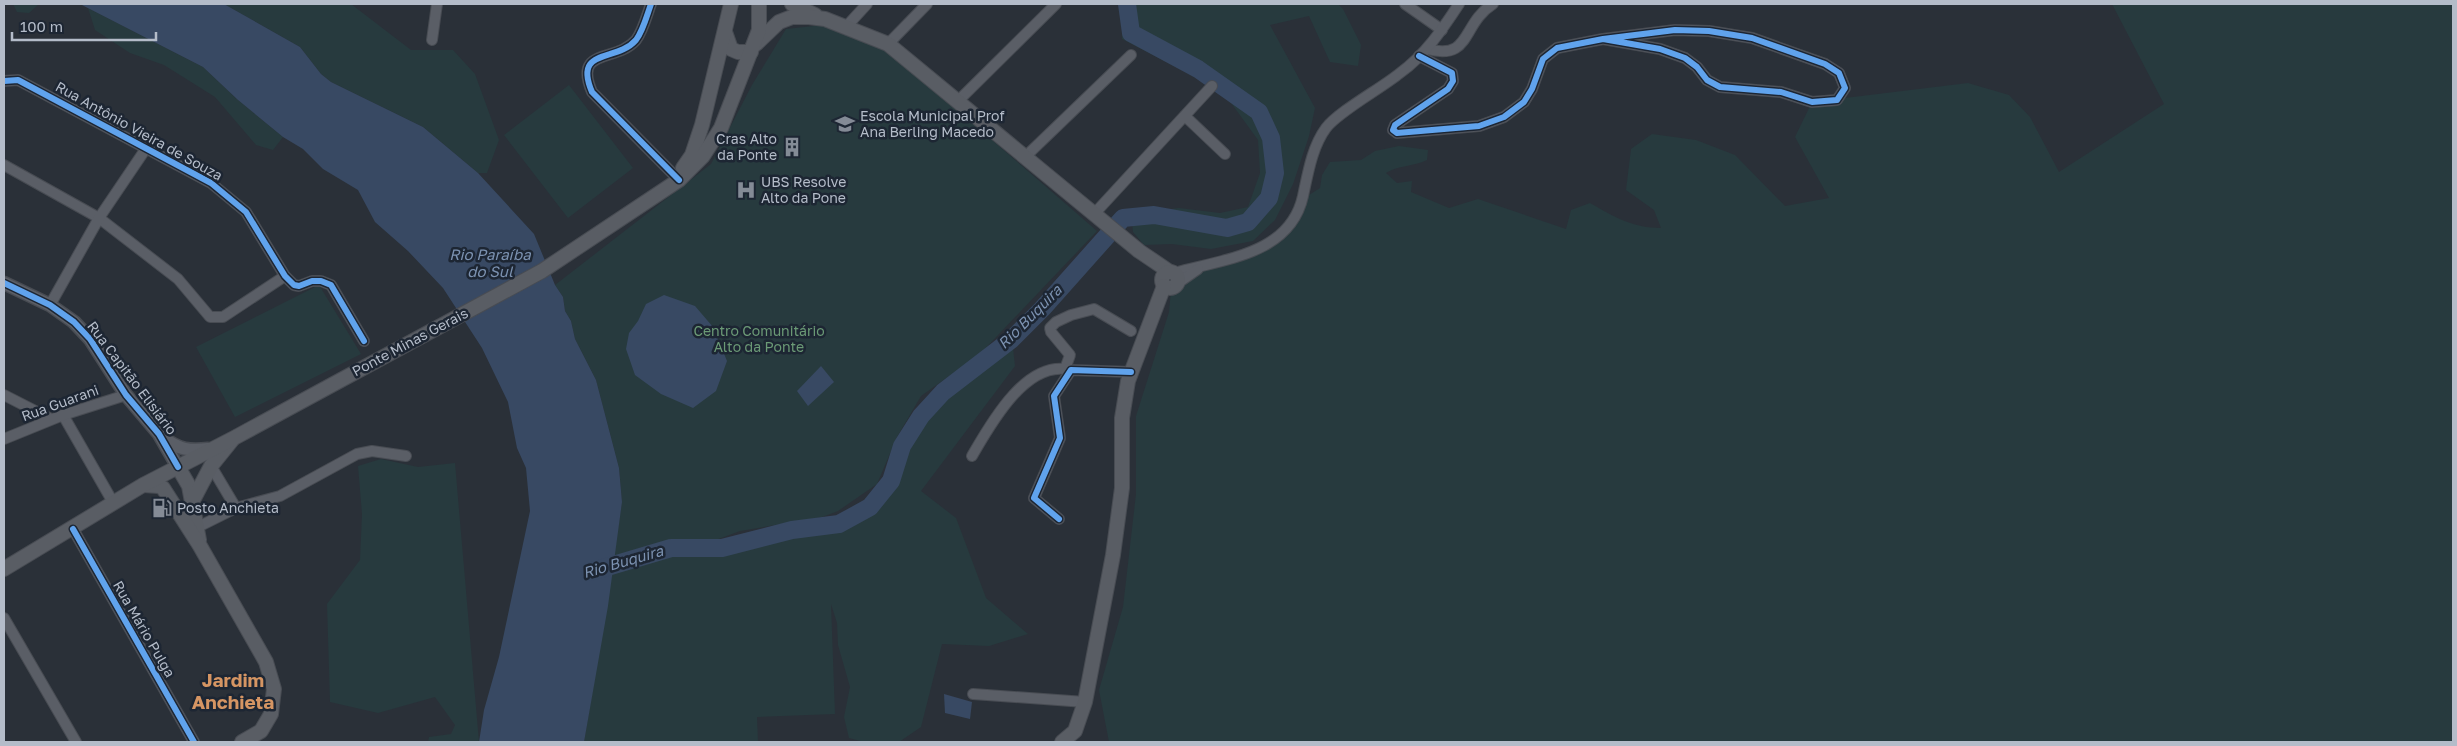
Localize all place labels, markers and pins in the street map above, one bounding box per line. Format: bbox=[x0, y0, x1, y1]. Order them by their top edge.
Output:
place label: Escola Municipal Prof Ana Berling Macedo bbox=[860, 107, 1005, 140]
school or university icon: Escola Municipal Prof Ana Berling Macedo bbox=[834, 113, 856, 135]
place label: Cras Alto da Ponte bbox=[716, 130, 777, 163]
building icon: Cras Alto da Ponte bbox=[781, 136, 803, 158]
place label: UBS Resolve Alto da Pone bbox=[761, 173, 846, 206]
hospital icon: UBS Resolve Alto da Pone bbox=[735, 179, 757, 201]
fuel station icon: Posto Anchieta bbox=[151, 497, 173, 519]
place label: Posto Anchieta bbox=[177, 499, 279, 516]

